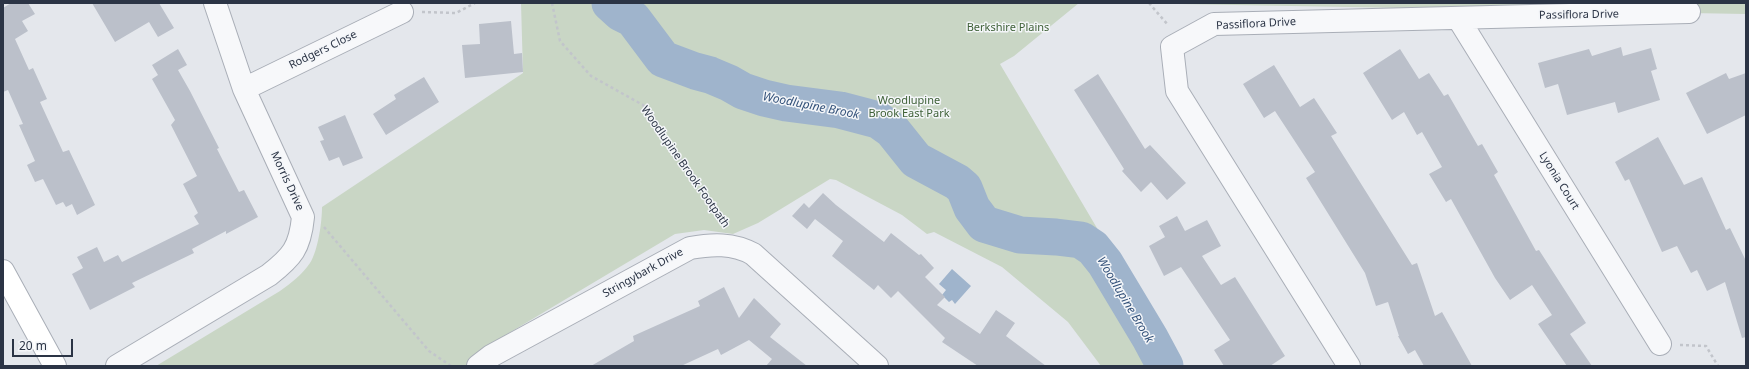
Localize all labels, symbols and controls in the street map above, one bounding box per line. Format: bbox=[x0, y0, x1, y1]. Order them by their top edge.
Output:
street label: Passiflora Drive bbox=[1539, 8, 1619, 22]
street label: Passiflora Drive bbox=[1216, 15, 1296, 33]
park label: Berkshire Plains bbox=[967, 21, 1049, 35]
street label: Rodgers Close bbox=[287, 28, 359, 72]
water label: Woodlupine Brook bbox=[762, 90, 860, 122]
park label: Woodlupine Brook East Park bbox=[868, 94, 950, 120]
street label: Woodlupine Brook Footpath bbox=[638, 104, 732, 230]
street label: Morris Drive bbox=[268, 149, 306, 213]
street label: Lyonia Court bbox=[1536, 150, 1582, 212]
street label: Stringybark Drive bbox=[600, 245, 686, 301]
water label: Woodlupine Brook bbox=[1094, 254, 1156, 346]
scale bar bbox=[14, 331, 75, 357]
text: 20 m bbox=[19, 337, 47, 354]

